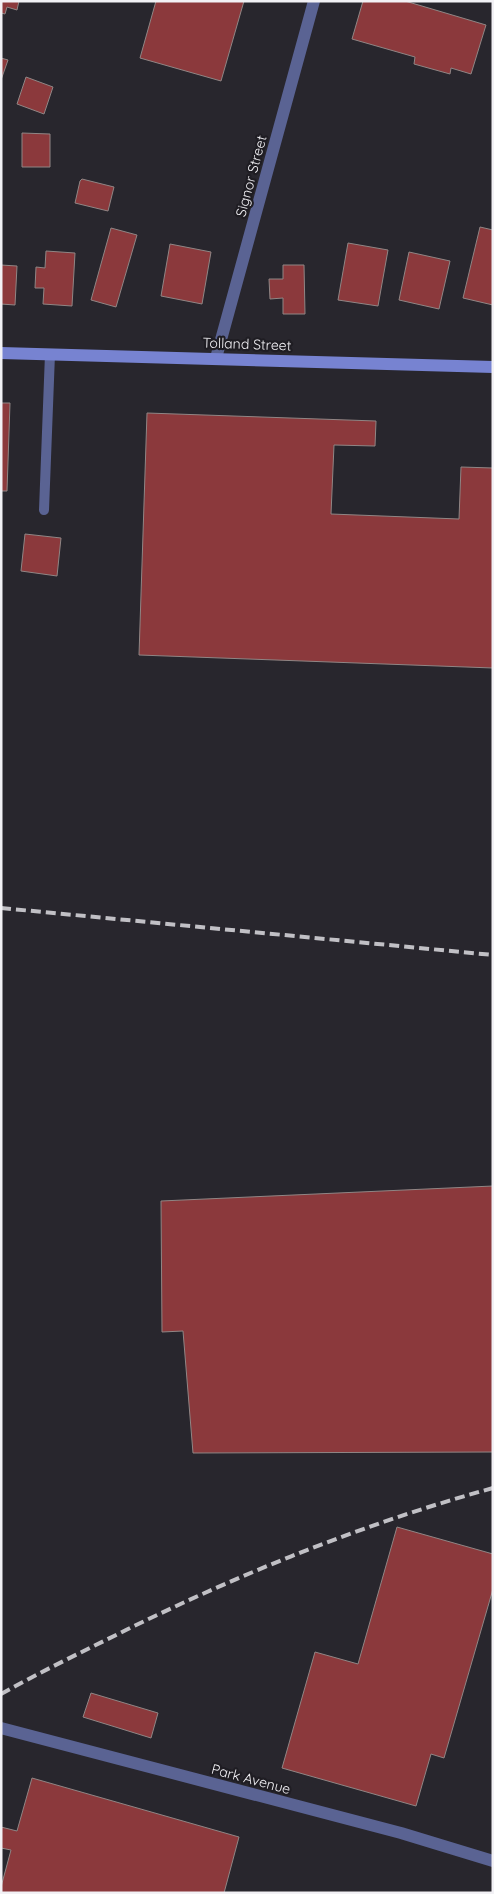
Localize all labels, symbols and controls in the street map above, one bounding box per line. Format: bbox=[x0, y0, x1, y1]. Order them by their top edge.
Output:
street label: Signor Street bbox=[231, 133, 271, 219]
street label: Tolland Street bbox=[202, 333, 292, 355]
street label: Park Avenue bbox=[209, 1760, 293, 1798]

